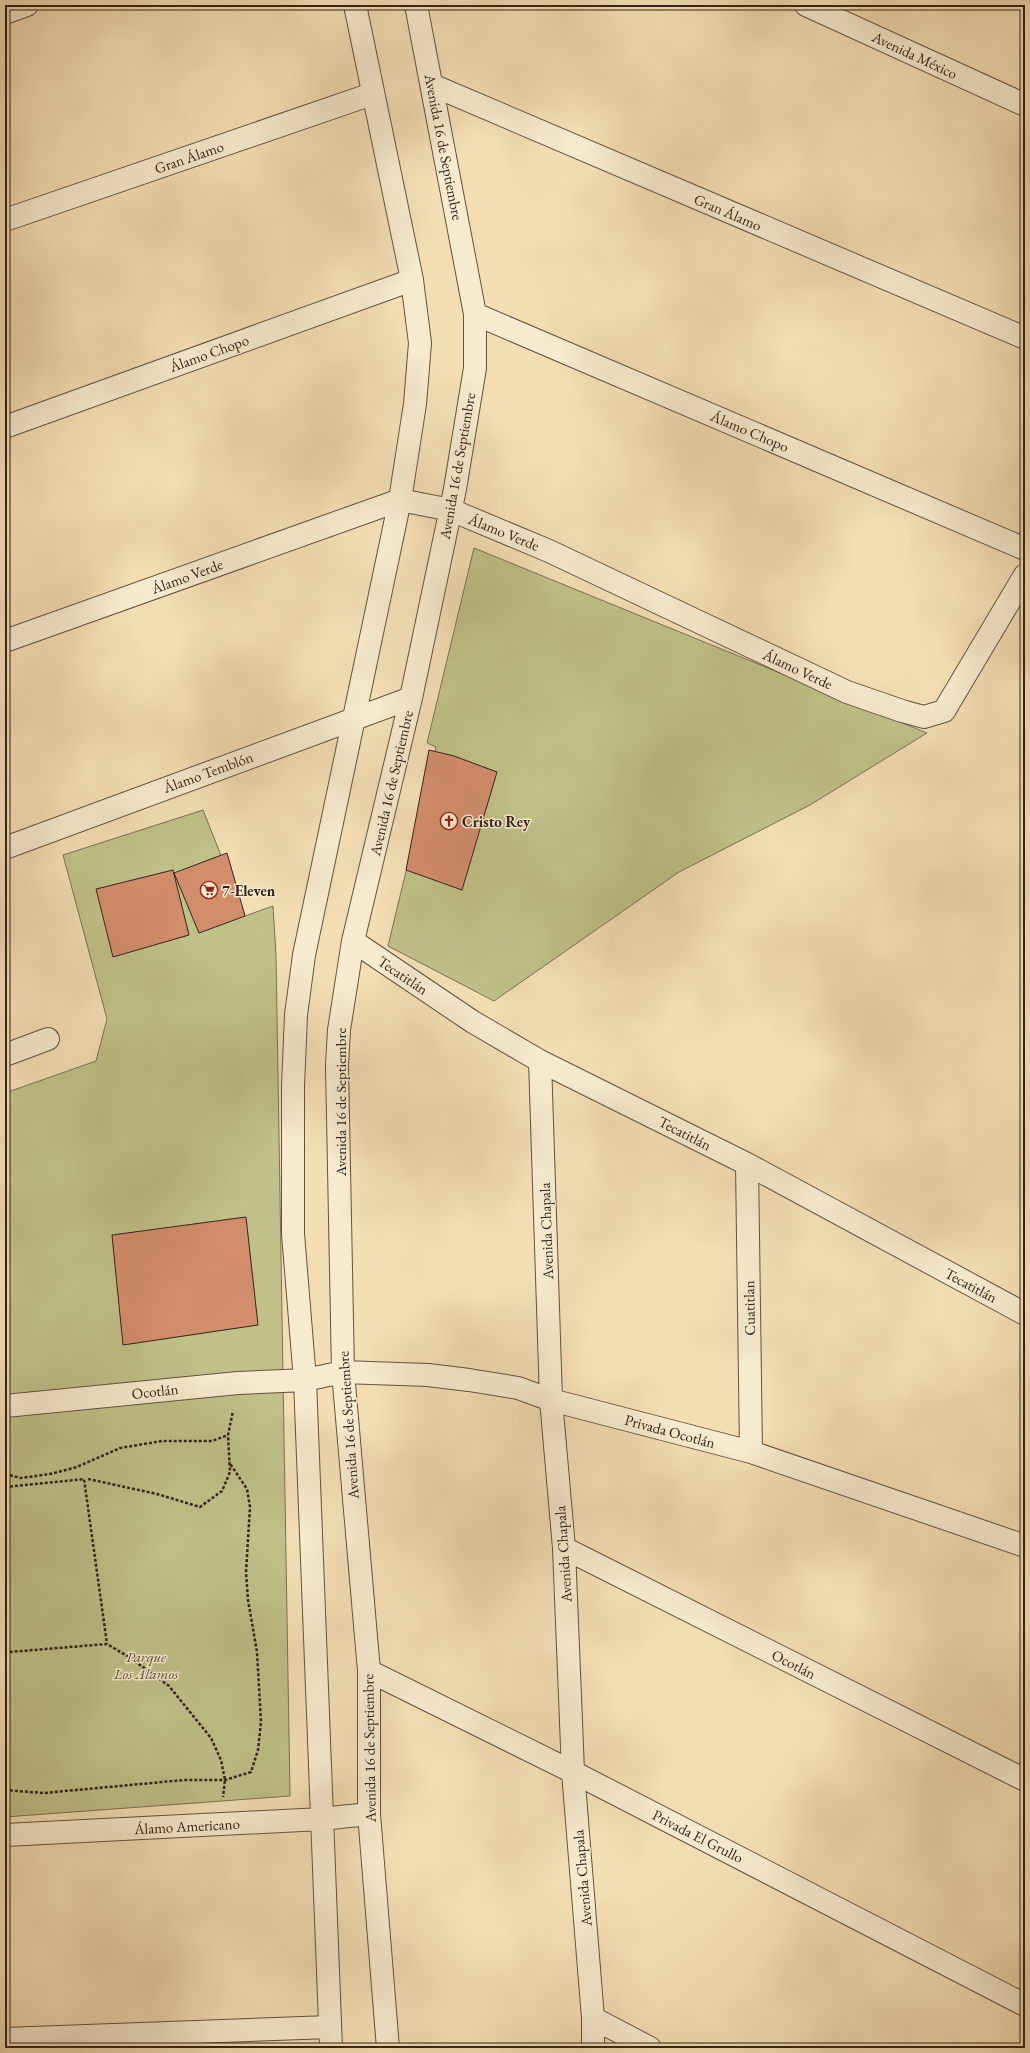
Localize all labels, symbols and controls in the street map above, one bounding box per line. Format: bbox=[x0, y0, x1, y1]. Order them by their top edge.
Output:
street label: Avenida México bbox=[869, 27, 961, 83]
street label: Avenida 16 de Septiembre bbox=[420, 71, 468, 222]
street label: Gran Álamo bbox=[152, 136, 226, 178]
street label: Gran Álamo bbox=[691, 189, 765, 235]
street label: Álamo Chopo bbox=[166, 330, 251, 376]
street label: Avenida 16 de Septiembre bbox=[435, 391, 479, 542]
street label: Álamo Chopo bbox=[707, 406, 792, 456]
street label: Álamo Verde bbox=[465, 509, 542, 555]
street label: Álamo Verde bbox=[148, 554, 226, 598]
street label: Álamo Verde bbox=[759, 644, 836, 694]
street label: Avenida 16 de Septiembre bbox=[365, 708, 417, 858]
street label: Álamo Temblón bbox=[159, 747, 256, 797]
church icon: Cristo Rey bbox=[439, 811, 459, 831]
place label: Cristo Rey bbox=[462, 812, 531, 831]
supermarket icon: 7-Eleven bbox=[199, 880, 219, 900]
place label: 7-Eleven bbox=[222, 881, 276, 900]
street label: Tecatitlán bbox=[374, 951, 432, 999]
street label: Avenida 16 de Septiembre bbox=[331, 1028, 350, 1177]
street label: Tecatitlán bbox=[655, 1112, 715, 1154]
street label: Avenida Chapala bbox=[535, 1182, 557, 1281]
street label: Tecatitlán bbox=[942, 1263, 1001, 1307]
street label: Cuatitlan bbox=[739, 1280, 759, 1336]
street label: Avenida 16 de Septiembre bbox=[333, 1350, 363, 1501]
street label: Ocotlán bbox=[131, 1379, 179, 1403]
street label: Privada Ocotlán bbox=[623, 1410, 717, 1452]
street label: Avenida Chapala bbox=[550, 1505, 576, 1604]
street label: Ocotlán bbox=[769, 1645, 819, 1683]
park label: Parque Los Alamos bbox=[113, 1647, 179, 1683]
street label: Avenida 16 de Septiembre bbox=[358, 1673, 380, 1823]
street label: Privada El Grullo bbox=[649, 1805, 747, 1867]
street label: Álamo Americano bbox=[133, 1814, 240, 1838]
street label: Avenida Chapala bbox=[568, 1829, 596, 1928]

